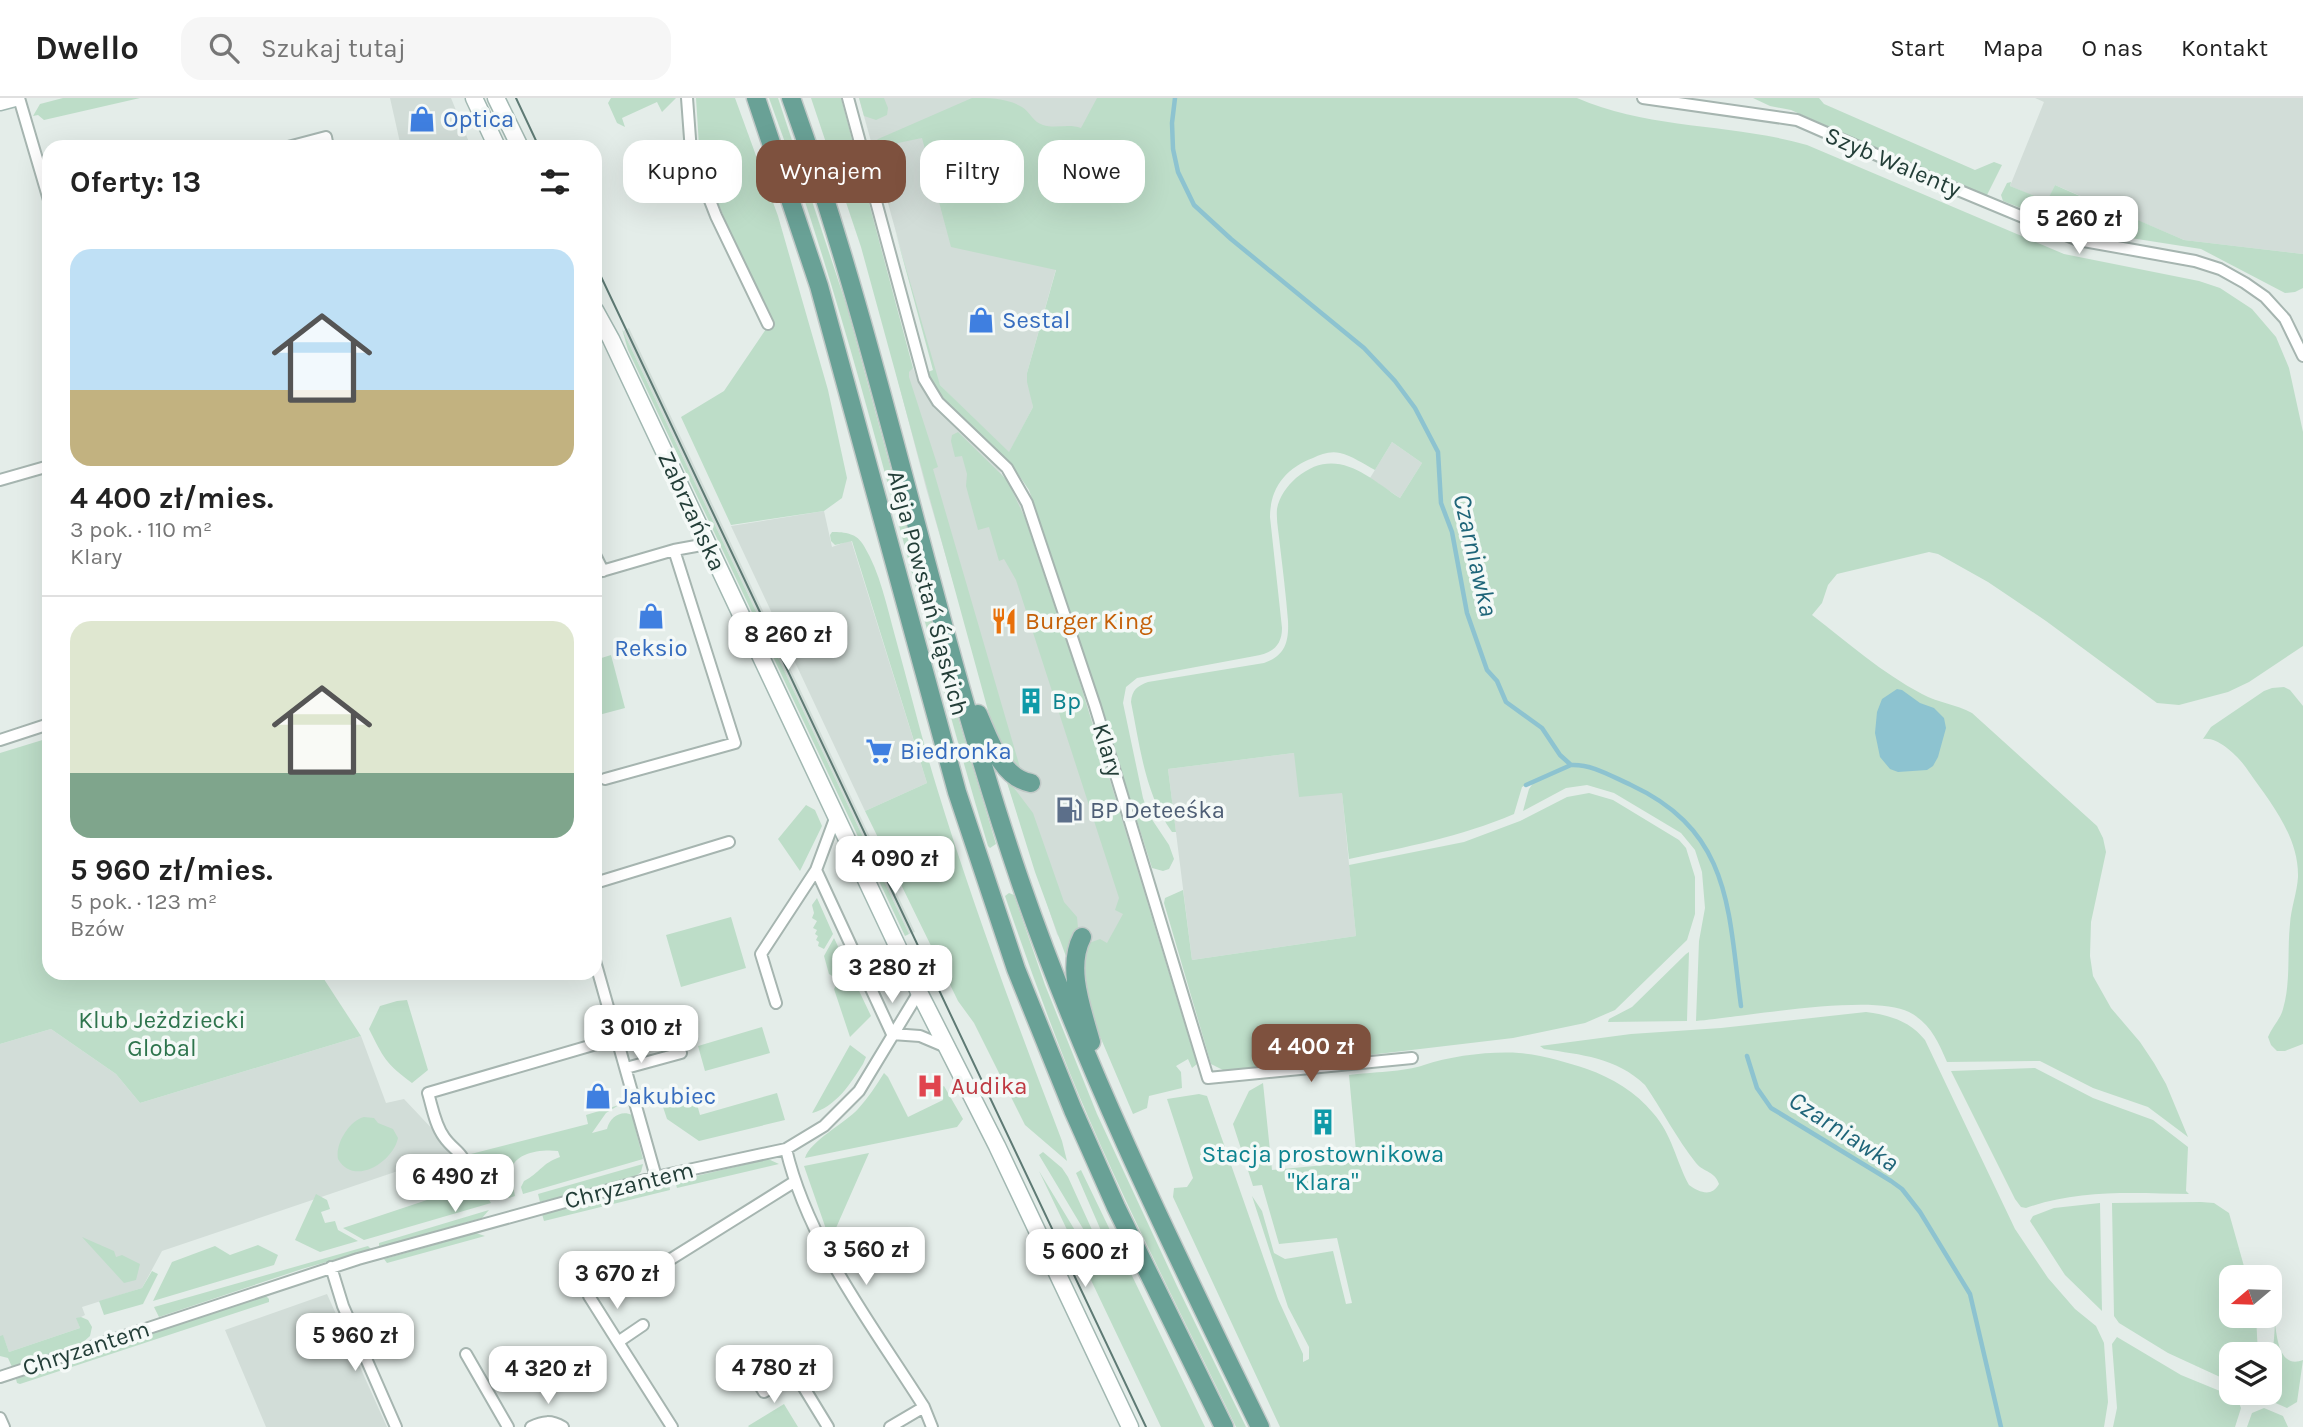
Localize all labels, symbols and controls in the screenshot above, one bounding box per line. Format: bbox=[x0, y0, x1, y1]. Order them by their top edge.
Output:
search box bbox=[181, 17, 671, 80]
text: Dwello bbox=[35, 29, 139, 67]
icon: search bbox=[205, 29, 243, 67]
text: Szukaj tutaj bbox=[261, 33, 406, 64]
text: Start bbox=[1890, 34, 1945, 62]
text: Mapa bbox=[1983, 34, 2044, 62]
text: O nas bbox=[2082, 34, 2143, 62]
text: Kontakt bbox=[2181, 34, 2268, 62]
shop icon: Optica bbox=[407, 104, 437, 134]
place label: Optica bbox=[443, 105, 514, 133]
street label: Szyb Walenty bbox=[1821, 121, 1965, 203]
chip: Kupno bbox=[623, 140, 742, 203]
chip: Wynajem bbox=[756, 140, 906, 203]
chip: Filtry bbox=[920, 140, 1024, 203]
chip: Nowe bbox=[1038, 140, 1145, 203]
icon: filters bbox=[536, 163, 574, 201]
text: Oferty: 13 bbox=[70, 164, 201, 200]
pin: 5 260 zł bbox=[2007, 197, 2151, 256]
text: 5 260 zł bbox=[2036, 205, 2122, 232]
icon: home bbox=[259, 295, 385, 421]
shop icon: Sestal bbox=[966, 305, 996, 335]
place label: Sestal bbox=[1002, 306, 1070, 334]
street label: Zabrzańska bbox=[652, 447, 732, 575]
street label: Aleja Powstań Śląskich bbox=[882, 467, 974, 719]
text: 4 400 zł/mies. bbox=[70, 480, 273, 516]
water label: Czarniawka bbox=[1446, 491, 1505, 619]
text: 3 pok. · 110 m² bbox=[70, 516, 212, 543]
text: Klary bbox=[70, 543, 122, 570]
shop icon: Reksio bbox=[636, 601, 666, 631]
restaurant icon: Burger King bbox=[989, 606, 1019, 636]
place label: Burger King bbox=[1025, 607, 1153, 635]
pin: 8 260 zł bbox=[716, 612, 860, 672]
text: 8 260 zł bbox=[744, 621, 832, 648]
place label: Reksio bbox=[614, 634, 688, 662]
icon: home bbox=[259, 667, 385, 793]
building icon: Bp bbox=[1016, 686, 1046, 716]
place label: Bp bbox=[1052, 687, 1081, 715]
street label: Klary bbox=[1087, 720, 1129, 780]
supermarket icon: Biedronka bbox=[864, 736, 894, 766]
place label: Biedronka bbox=[900, 737, 1012, 765]
fuel station icon: BP Deteeśka bbox=[1054, 795, 1084, 825]
place label: BP Deteeśka bbox=[1090, 796, 1225, 824]
pin: 4 090 zł bbox=[823, 836, 967, 896]
text: 4 090 zł bbox=[852, 845, 938, 872]
text: 5 960 zł/mies. bbox=[70, 852, 273, 888]
text: 5 pok. · 123 m² bbox=[70, 888, 217, 915]
text: Bzów bbox=[70, 915, 124, 942]
pin: 3 280 zł bbox=[820, 946, 964, 1005]
text: 3 280 zł bbox=[848, 954, 936, 981]
park label: Klub Jeżdziecki Global bbox=[78, 1006, 246, 1062]
pin: 3 010 zł bbox=[569, 1006, 713, 1065]
text: 3 010 zł bbox=[600, 1014, 682, 1041]
pin: 4 400 zł bbox=[1239, 1024, 1383, 1084]
text: 4 400 zł bbox=[1268, 1033, 1354, 1060]
hospital icon: Audika bbox=[915, 1071, 945, 1101]
place label: Audika bbox=[951, 1072, 1027, 1100]
shop icon: Jakubiec bbox=[583, 1081, 613, 1111]
place label: Jakubiec bbox=[619, 1082, 716, 1110]
water label: Czarniawka bbox=[1783, 1084, 1905, 1178]
building icon: Stacja prostownikowa "Klara" bbox=[1308, 1107, 1338, 1137]
place label: Stacja prostownikowa "Klara" bbox=[1202, 1140, 1444, 1196]
pin: 6 490 zł bbox=[383, 1154, 527, 1214]
street label: Chryzantem bbox=[562, 1155, 696, 1215]
text: 6 490 zł bbox=[412, 1163, 498, 1190]
pin: 3 560 zł bbox=[794, 1228, 938, 1287]
pin: 5 600 zł bbox=[1013, 1230, 1157, 1289]
text: 3 560 zł bbox=[823, 1236, 909, 1263]
text: 5 600 zł bbox=[1042, 1238, 1128, 1265]
pin: 3 670 zł bbox=[545, 1252, 689, 1311]
text: 3 670 zł bbox=[575, 1260, 659, 1287]
north arrow bbox=[2219, 1265, 2282, 1328]
map controls bbox=[2219, 1265, 2282, 1405]
street label: Chryzantem bbox=[19, 1314, 153, 1382]
pin: 5 960 zł bbox=[283, 1314, 427, 1373]
text: 5 960 zł bbox=[312, 1322, 398, 1349]
button: layers bbox=[2219, 1342, 2282, 1405]
pin: 4 320 zł bbox=[476, 1346, 620, 1406]
pin: 4 780 zł bbox=[702, 1346, 846, 1405]
text: 4 780 zł bbox=[732, 1354, 816, 1381]
text: 4 320 zł bbox=[505, 1355, 591, 1382]

